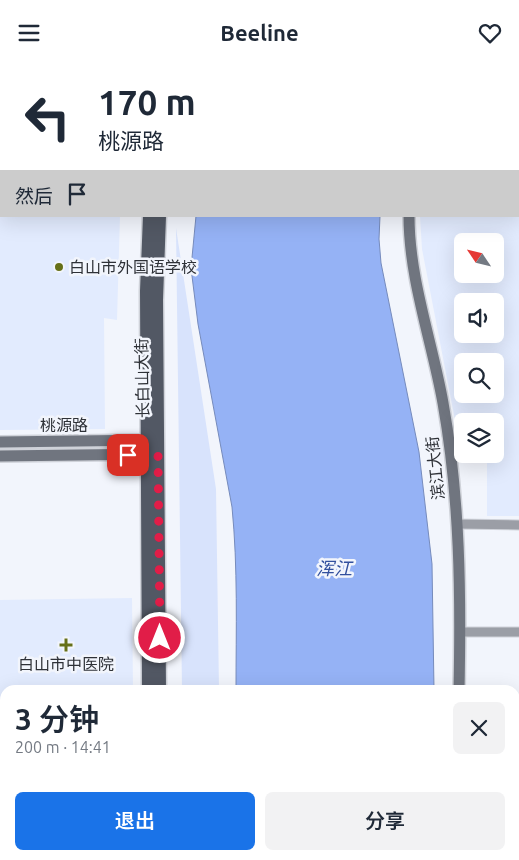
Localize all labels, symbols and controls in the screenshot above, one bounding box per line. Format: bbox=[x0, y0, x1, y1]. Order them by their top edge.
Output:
icon: menu bbox=[15, 19, 43, 47]
icon: heart bbox=[476, 19, 504, 47]
text: Beeline bbox=[220, 20, 299, 45]
text: 170 m bbox=[98, 82, 196, 122]
icon: left bbox=[15, 85, 80, 150]
text: 桃源路 bbox=[98, 128, 164, 153]
icon: arrive bbox=[63, 180, 91, 208]
text: 然后 bbox=[15, 185, 53, 207]
north arrow bbox=[454, 233, 504, 283]
map controls bbox=[454, 233, 504, 463]
place label: 白山市外国语学校 bbox=[69, 258, 197, 276]
marker: 白山市外国语学校 bbox=[53, 261, 65, 273]
button: sound bbox=[454, 293, 504, 343]
street label: 长白山大街 bbox=[132, 338, 152, 418]
button: search bbox=[454, 353, 504, 403]
button: layers bbox=[454, 413, 504, 463]
street label: 桃源路 bbox=[40, 416, 88, 434]
pin bbox=[107, 434, 149, 476]
street label: 滨江大街 bbox=[423, 435, 447, 501]
icon: arrive bbox=[114, 441, 142, 469]
water label: 浑江 bbox=[316, 558, 354, 578]
position arrow bbox=[133, 611, 185, 663]
marker: 白山市中医院 bbox=[59, 638, 73, 652]
place label: 白山市中医院 bbox=[18, 655, 114, 673]
text: 3 分钟 bbox=[15, 702, 99, 736]
button: close bbox=[453, 702, 505, 754]
text: 200 m · 14:41 bbox=[15, 738, 111, 756]
button: 退出 bbox=[15, 792, 255, 850]
button: 分享 bbox=[265, 792, 505, 850]

